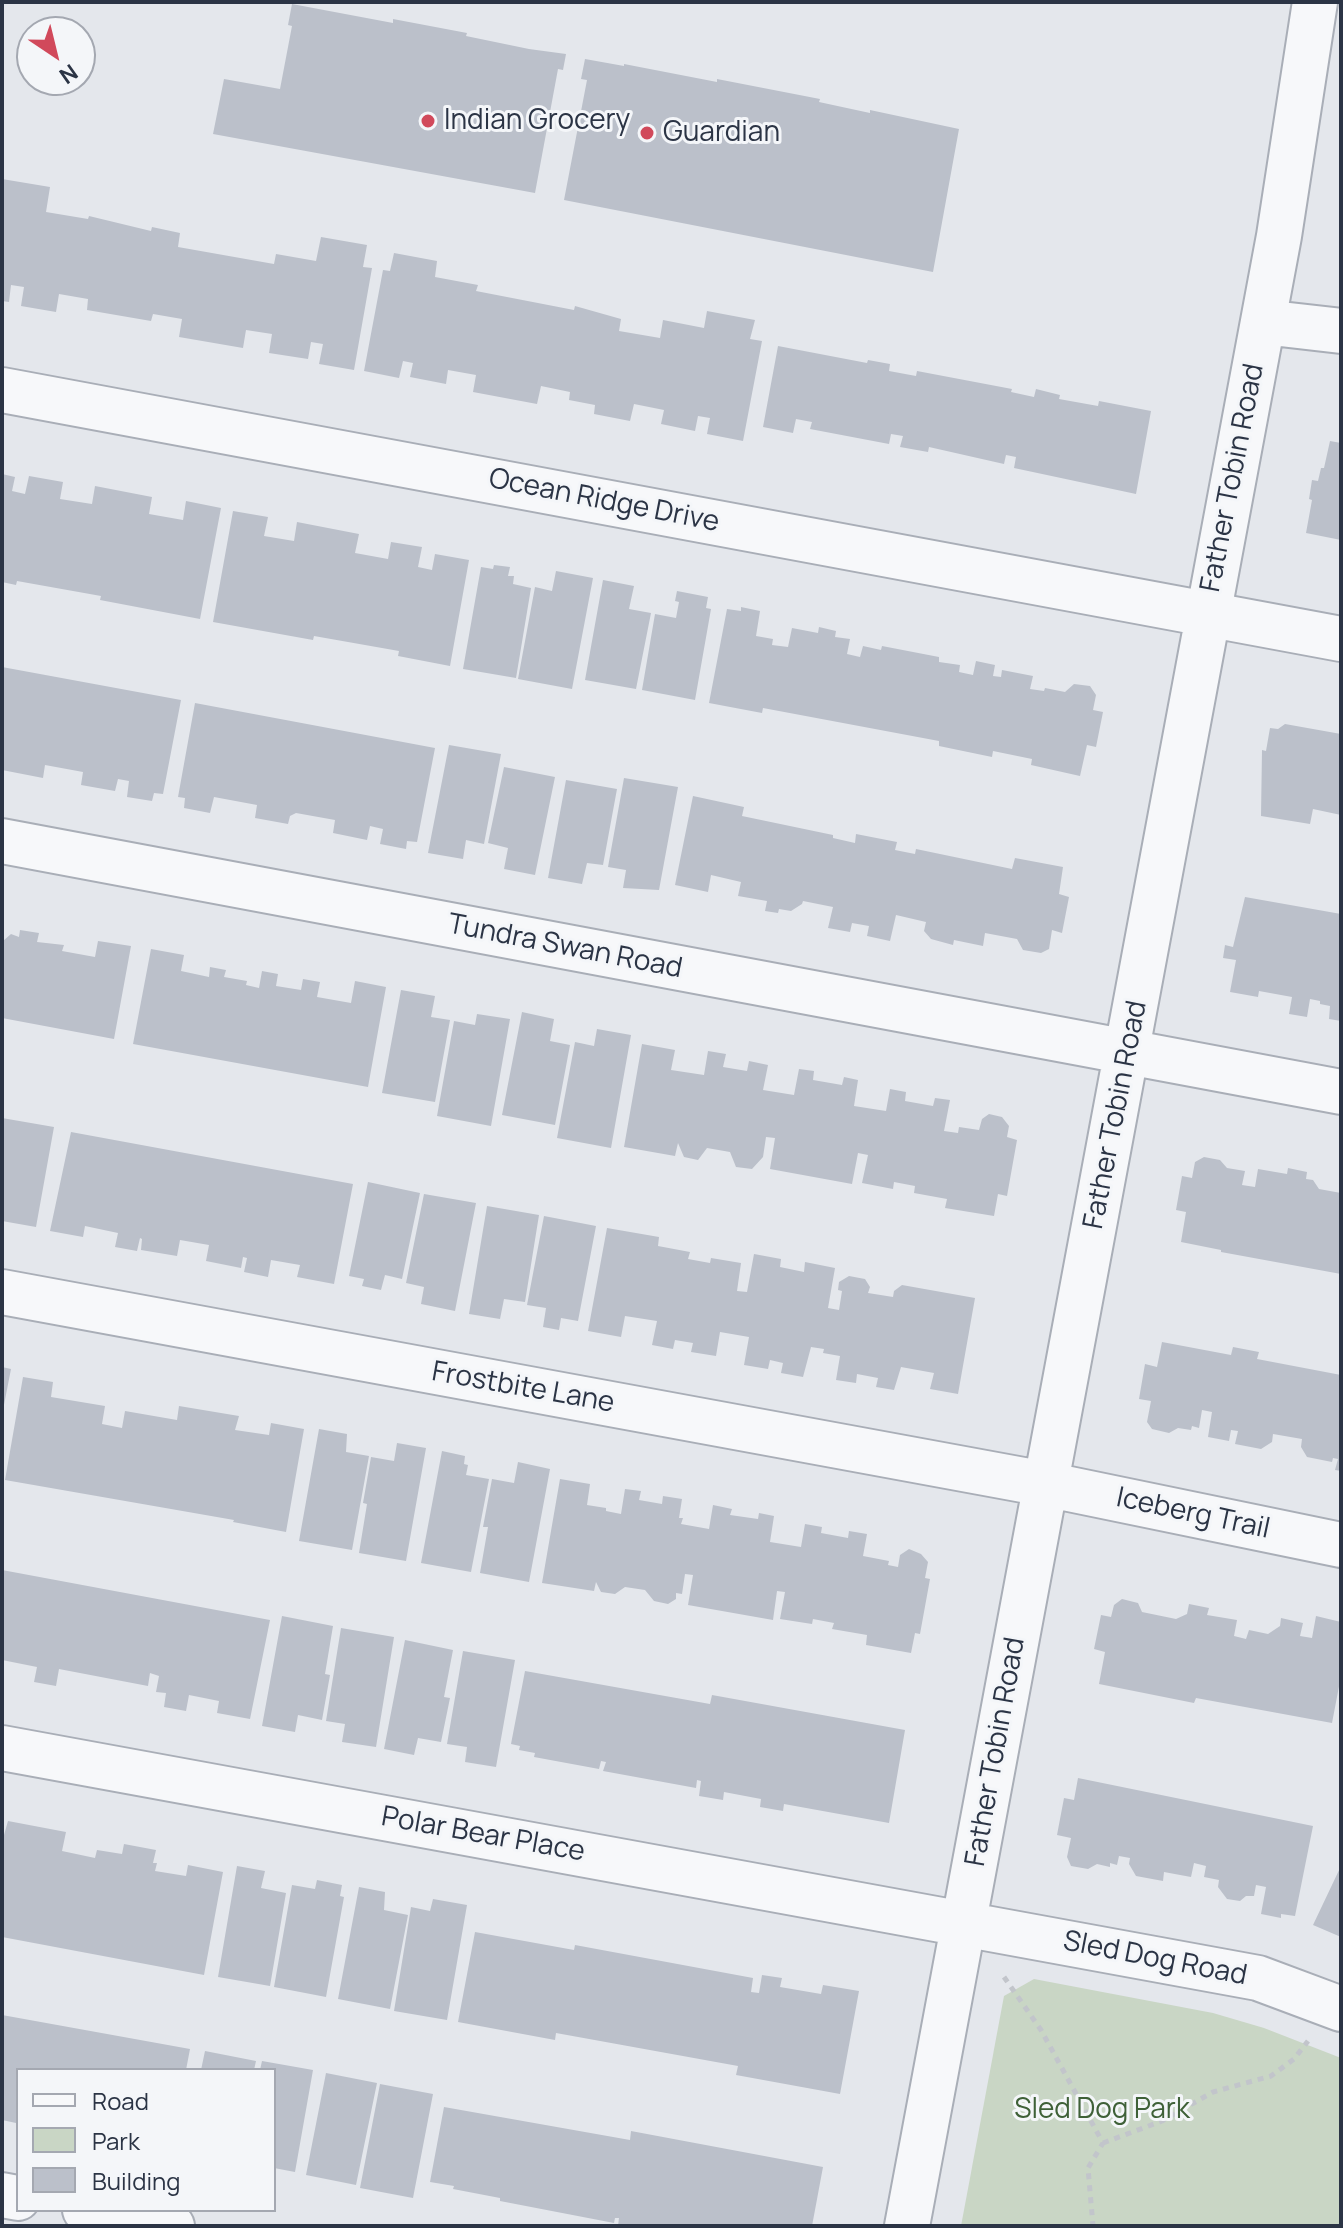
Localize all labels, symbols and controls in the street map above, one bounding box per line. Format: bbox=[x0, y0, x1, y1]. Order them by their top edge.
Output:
north arrow bbox=[16, 16, 96, 96]
text: N bbox=[54, 57, 84, 91]
place label: Indian Grocery bbox=[444, 104, 630, 138]
marker: Indian Grocery bbox=[419, 112, 437, 130]
place label: Guardian bbox=[663, 116, 780, 150]
marker: Guardian bbox=[638, 124, 656, 142]
street label: Father Tobin Road bbox=[1194, 361, 1272, 595]
street label: Ocean Ridge Drive bbox=[486, 462, 722, 540]
street label: Tundra Swan Road bbox=[445, 908, 685, 986]
street label: Father Tobin Road bbox=[1077, 998, 1155, 1232]
street label: Frostbite Lane bbox=[429, 1355, 617, 1421]
street label: Iceberg Trail bbox=[1113, 1481, 1273, 1547]
street label: Father Tobin Road bbox=[959, 1635, 1033, 1869]
street label: Polar Bear Place bbox=[379, 1801, 587, 1869]
street label: Sled Dog Road bbox=[1060, 1925, 1250, 1993]
legend bbox=[16, 2068, 276, 2212]
text: Road bbox=[92, 2084, 149, 2117]
park label: Sled Dog Park bbox=[1014, 2093, 1190, 2127]
text: Park bbox=[92, 2124, 140, 2157]
text: Building bbox=[92, 2164, 180, 2197]

